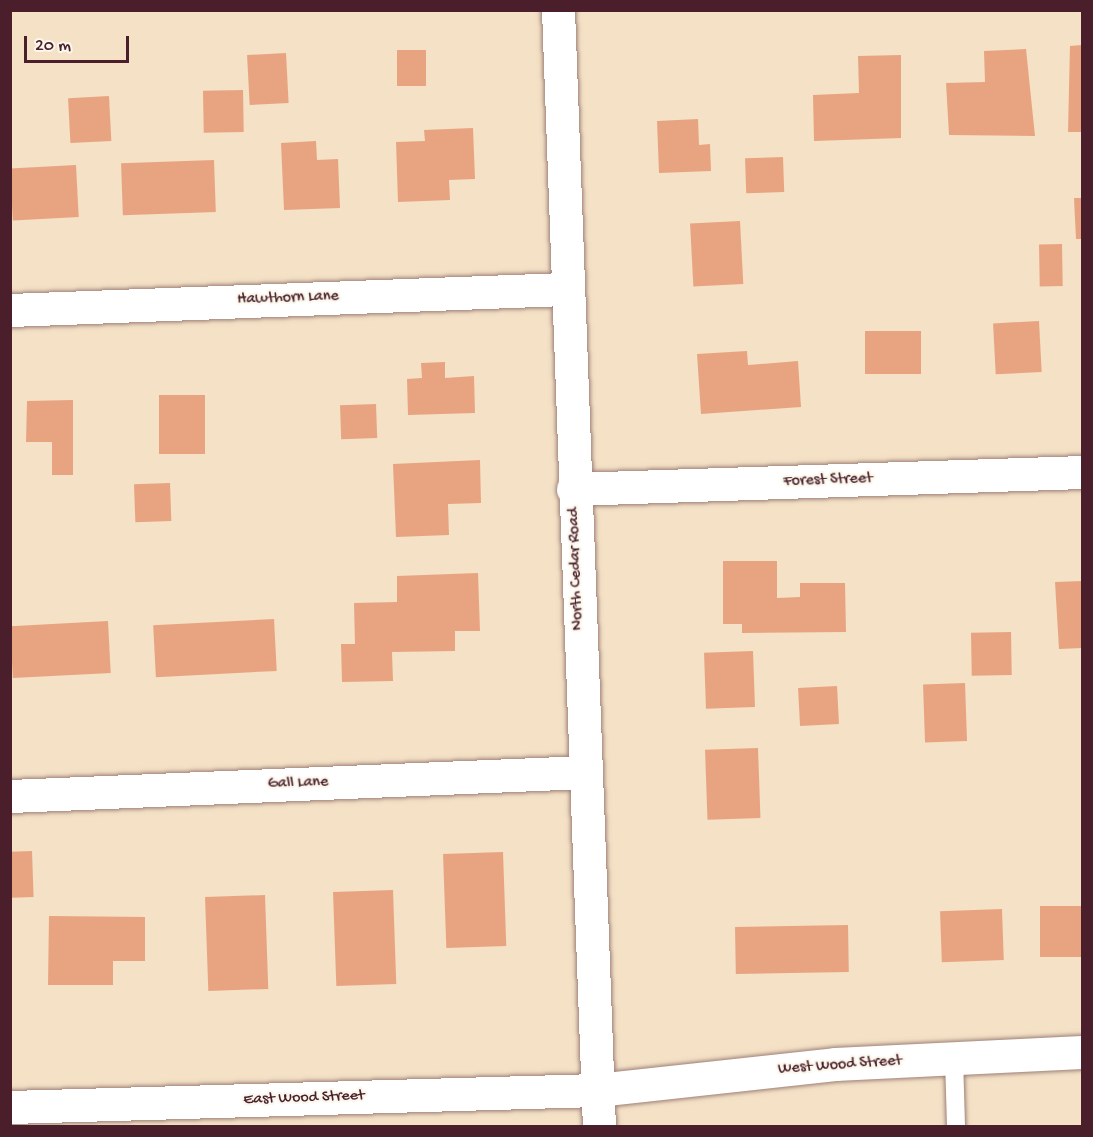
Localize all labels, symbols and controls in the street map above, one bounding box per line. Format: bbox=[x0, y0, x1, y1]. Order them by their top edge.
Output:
scale bar bbox=[27, 24, 132, 62]
text: 20 m bbox=[35, 36, 71, 57]
street label: Hawthorn Lane bbox=[237, 288, 339, 310]
street label: Forest Street bbox=[783, 470, 873, 492]
street label: North Cedar Road bbox=[565, 507, 589, 631]
street label: Gall Lane bbox=[267, 773, 329, 795]
street label: West Wood Street bbox=[777, 1052, 903, 1080]
street label: East Wood Street bbox=[243, 1087, 365, 1111]

